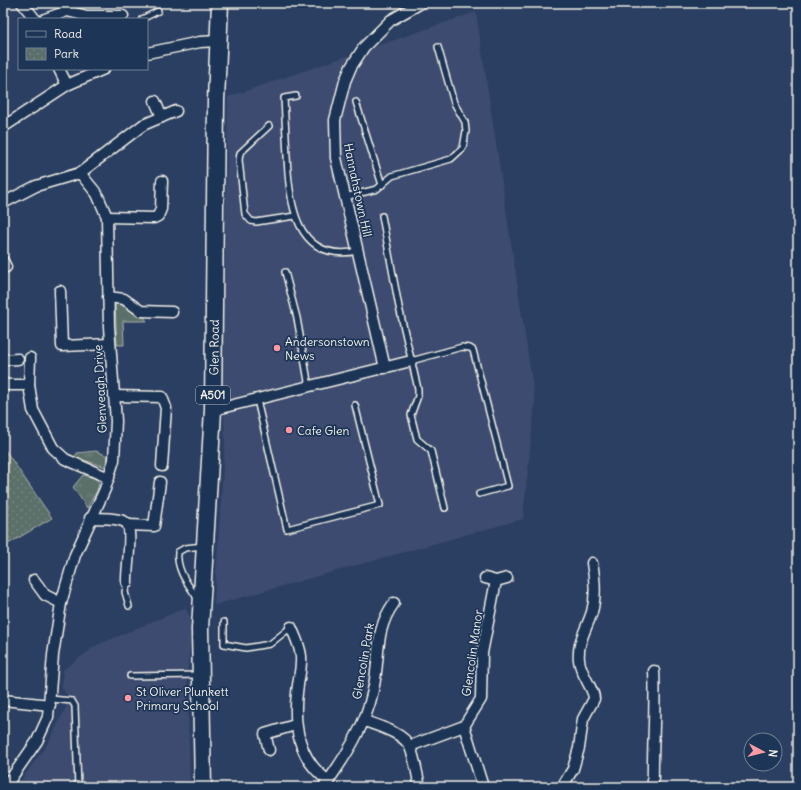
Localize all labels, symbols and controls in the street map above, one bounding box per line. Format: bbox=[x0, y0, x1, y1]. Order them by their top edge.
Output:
legend bbox=[18, 18, 148, 70]
text: Road bbox=[54, 26, 82, 41]
text: Park bbox=[54, 46, 79, 61]
street label: Hannahstown Hill bbox=[341, 142, 375, 238]
street label: Glen Road bbox=[206, 319, 221, 375]
place label: Andersonstown News bbox=[285, 334, 370, 363]
marker: Andersonstown News bbox=[272, 343, 282, 353]
street label: Glenveagh Drive bbox=[90, 344, 110, 434]
road number: A501 bbox=[196, 386, 230, 404]
place label: Cafe Glen bbox=[297, 423, 349, 438]
marker: Cafe Glen bbox=[284, 425, 294, 435]
street label: Glencolin Manor bbox=[458, 608, 486, 698]
street label: Glencolin Park bbox=[349, 622, 377, 700]
place label: St Oliver Plunkett Primary School bbox=[136, 684, 229, 713]
marker: St Oliver Plunkett Primary School bbox=[123, 693, 133, 703]
north arrow bbox=[743, 732, 783, 772]
text: N bbox=[766, 749, 780, 758]

